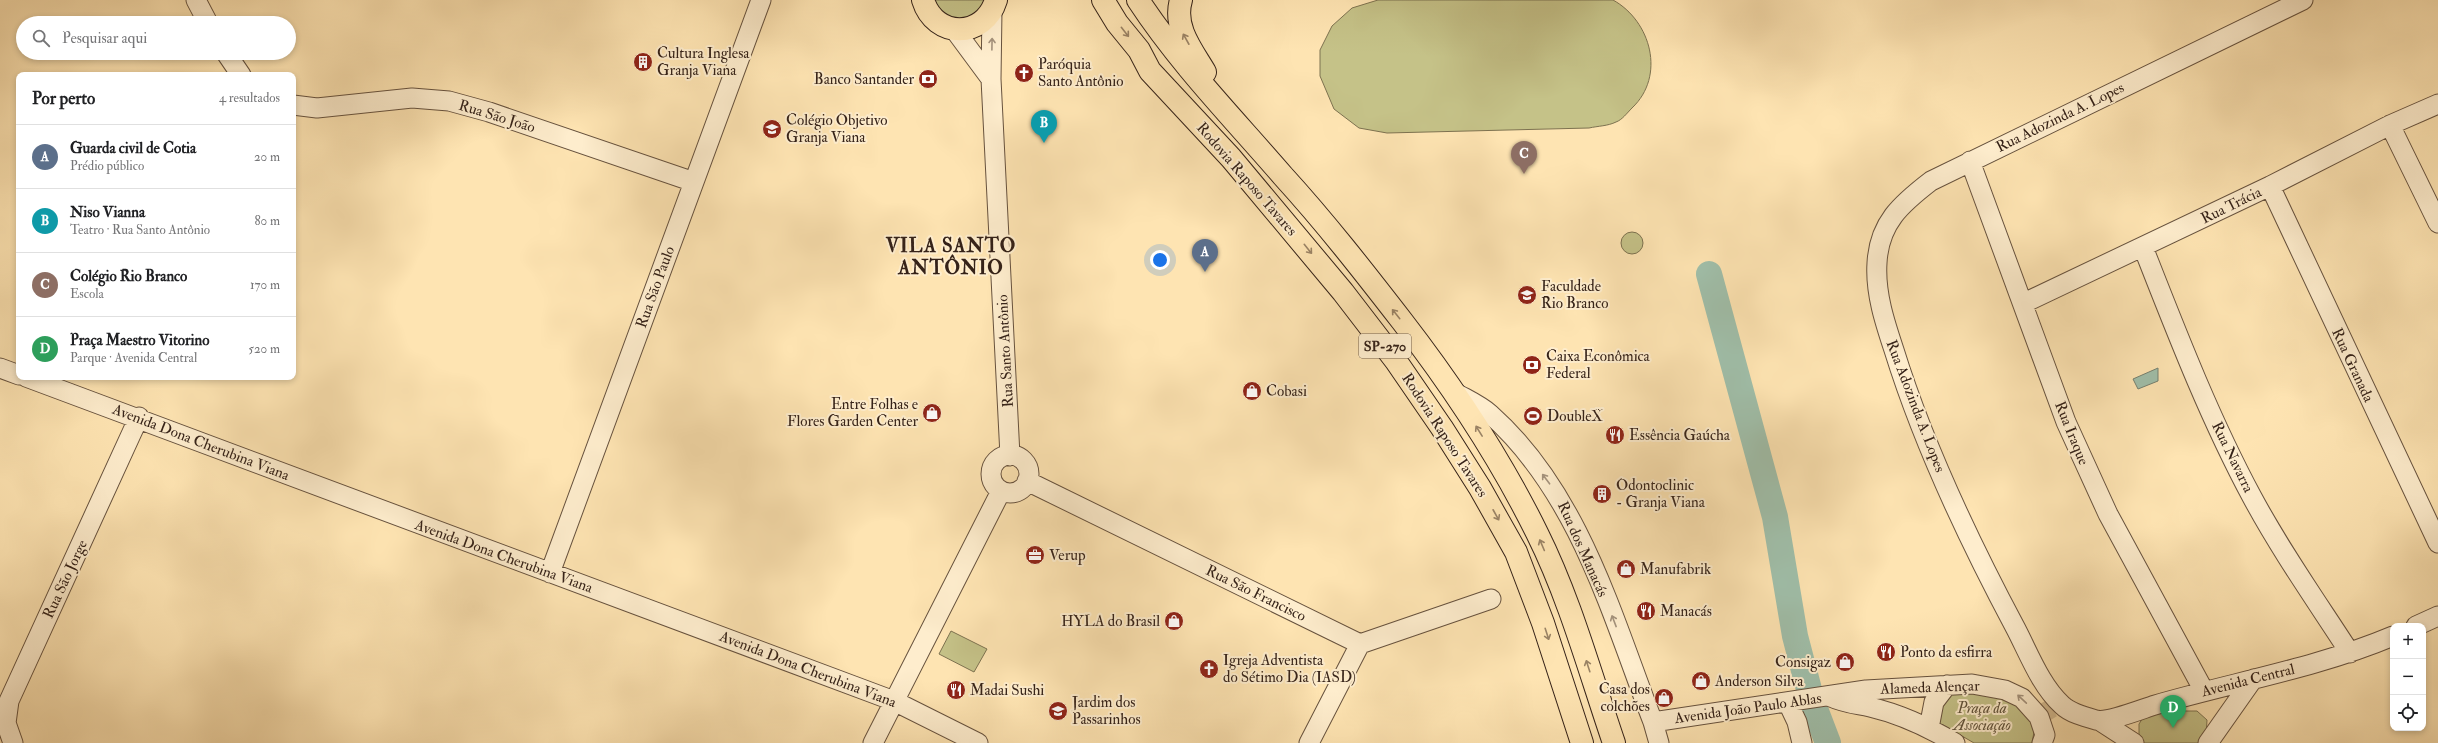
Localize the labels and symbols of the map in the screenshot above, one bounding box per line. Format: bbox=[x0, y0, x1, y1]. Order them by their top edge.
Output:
one-way arrow bbox=[1121, 27, 1129, 38]
one-way arrow bbox=[1181, 33, 1189, 45]
one-way arrow bbox=[988, 38, 996, 51]
place label: Cultura Inglesa Granja Viana bbox=[657, 44, 750, 80]
building icon: Cultura Inglesa Granja Viana bbox=[632, 51, 654, 73]
place label: Paróquia Santo Antônio bbox=[1038, 55, 1123, 91]
church icon: Paróquia Santo Antônio bbox=[1013, 62, 1035, 84]
bank icon: Banco Santander bbox=[917, 68, 939, 90]
place label: Banco Santander bbox=[814, 70, 914, 89]
street label: Rua Adozinda A. Lopes bbox=[1993, 78, 2128, 158]
street label: Rua São João bbox=[456, 96, 537, 138]
pin: B bbox=[1031, 110, 1057, 143]
place label: Colégio Objetivo Granja Viana bbox=[786, 111, 888, 147]
school or university icon: Colégio Objetivo Granja Viana bbox=[761, 118, 783, 140]
street label: Rodovia Raposo Tavares bbox=[1191, 119, 1301, 241]
pin: C bbox=[1511, 141, 1537, 174]
street label: Rua Trácia bbox=[2198, 182, 2265, 228]
district label: VILA SANTO ANTÔNIO bbox=[885, 234, 1016, 280]
pin: A bbox=[1192, 239, 1218, 272]
street label: Rua São Paulo bbox=[632, 244, 679, 331]
one-way arrow bbox=[1303, 244, 1312, 254]
your location bbox=[1150, 250, 1170, 270]
place label: Faculdade Rio Branco bbox=[1541, 277, 1608, 313]
school or university icon: Faculdade Rio Branco bbox=[1516, 284, 1538, 306]
street label: Rua Santo Antônio bbox=[993, 294, 1018, 408]
one-way arrow bbox=[1392, 308, 1400, 319]
street label: Rua Granada bbox=[2327, 325, 2378, 406]
road number: SP-270 bbox=[1359, 334, 1411, 358]
street label: Rua Adozinda A. Lopes bbox=[1881, 337, 1950, 475]
place label: Caixa Econômica Federal bbox=[1546, 347, 1651, 383]
bank icon: Caixa Econômica Federal bbox=[1521, 354, 1543, 376]
street label: Rodovia Raposo Tavares bbox=[1397, 370, 1492, 501]
shop icon: Cobasi bbox=[1241, 380, 1263, 402]
place label: Cobasi bbox=[1266, 382, 1307, 401]
place label: Entre Folhas e Flores Garden Center bbox=[787, 395, 918, 431]
street label: Rua Iraque bbox=[2050, 398, 2093, 468]
street label: Avenida Dona Cherubina Viana bbox=[109, 400, 293, 485]
shop icon: Entre Folhas e Flores Garden Center bbox=[921, 402, 943, 424]
sports icon: DoubleX bbox=[1522, 405, 1544, 427]
place label: DoubleX bbox=[1547, 407, 1603, 426]
street label: Rua Navarra bbox=[2207, 419, 2258, 497]
restaurant icon: Essência Gaúcha bbox=[1604, 424, 1626, 446]
one-way arrow bbox=[1474, 426, 1483, 437]
place label: Essência Gaúcha bbox=[1629, 426, 1731, 445]
one-way arrow bbox=[1542, 473, 1551, 484]
place label: Odontoclinic - Granja Viana bbox=[1616, 476, 1706, 512]
building icon: Odontoclinic - Granja Viana bbox=[1591, 483, 1613, 505]
street label: Rua dos Manacás bbox=[1553, 499, 1612, 600]
one-way arrow bbox=[1492, 509, 1500, 521]
street label: Avenida Dona Cherubina Viana bbox=[411, 515, 596, 598]
street label: Rua São Jorge bbox=[39, 537, 93, 622]
one-way arrow bbox=[1538, 539, 1546, 551]
office icon: Verup bbox=[1024, 544, 1046, 566]
place label: Verup bbox=[1049, 546, 1086, 566]
shop icon: Manufabrik bbox=[1615, 558, 1637, 580]
place label: Manufabrik bbox=[1640, 560, 1711, 579]
street label: Rua São Francisco bbox=[1202, 561, 1309, 626]
restaurant icon: Manacás bbox=[1635, 600, 1657, 622]
place label: Manacás bbox=[1660, 602, 1712, 621]
shop icon: HYLA do Brasil bbox=[1163, 610, 1185, 632]
place label: HYLA do Brasil bbox=[1061, 612, 1160, 631]
one-way arrow bbox=[1610, 615, 1618, 627]
street label: Avenida Dona Cherubina Viana bbox=[716, 627, 900, 712]
one-way arrow bbox=[1544, 627, 1551, 640]
restaurant icon: Ponto da esfirra bbox=[1875, 641, 1897, 663]
place label: Ponto da esfirra bbox=[1900, 643, 1993, 662]
place label: Igreja Adventista do Sétimo Dia (IASD) bbox=[1223, 651, 1356, 687]
shop icon: Consigaz bbox=[1834, 651, 1856, 673]
place label: Consigaz bbox=[1775, 653, 1831, 672]
church icon: Igreja Adventista do Sétimo Dia (IASD) bbox=[1198, 658, 1220, 680]
one-way arrow bbox=[1584, 660, 1591, 673]
street label: Avenida Central bbox=[2199, 660, 2297, 701]
shop icon: Anderson Silva bbox=[1690, 670, 1712, 692]
place label: Anderson Silva bbox=[1714, 672, 1804, 691]
street label: Alameda Alençar bbox=[1879, 676, 1980, 699]
restaurant icon: Madai Sushi bbox=[945, 679, 967, 701]
place label: Casa dos colchões bbox=[1599, 680, 1650, 716]
place label: Madai Sushi bbox=[970, 681, 1044, 700]
shop icon: Casa dos colchões bbox=[1653, 687, 1675, 709]
street label: Avenida João Paulo Ablas bbox=[1672, 689, 1823, 729]
place label: Jardim dos Passarinhos bbox=[1071, 693, 1141, 729]
one-way arrow bbox=[2017, 694, 2027, 703]
pin: D bbox=[2160, 695, 2186, 728]
park label: Praça da Associação bbox=[1951, 699, 2011, 735]
school or university icon: Jardim dos Passarinhos bbox=[1047, 700, 1069, 722]

